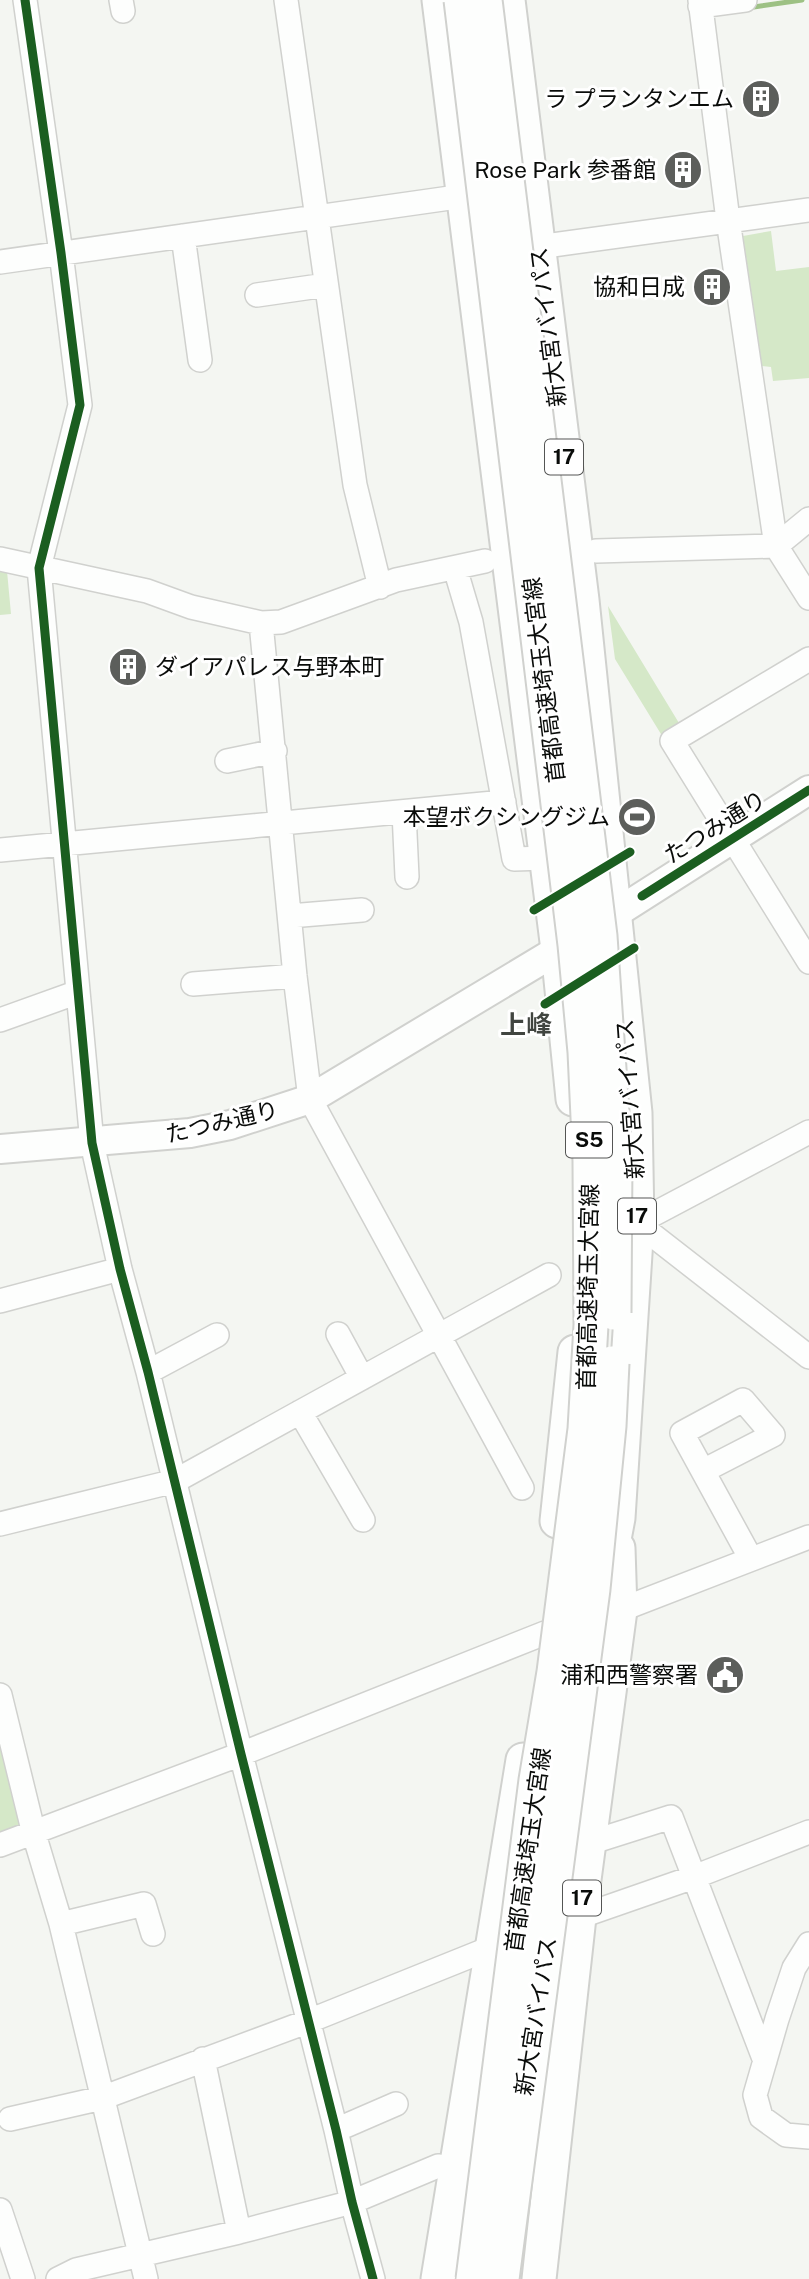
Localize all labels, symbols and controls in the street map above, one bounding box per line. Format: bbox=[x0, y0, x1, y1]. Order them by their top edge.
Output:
building icon: ラ プランタンエム bbox=[740, 78, 782, 120]
place label: ラ プランタンエム bbox=[544, 85, 734, 112]
building icon: Rose Park 参番館 bbox=[662, 149, 704, 191]
place label: Rose Park 参番館 bbox=[474, 156, 656, 183]
street label: 新大宮バイパス bbox=[524, 246, 571, 408]
building icon: 協和日成 bbox=[691, 266, 733, 308]
place label: 協和日成 bbox=[593, 273, 685, 300]
road number: 17 bbox=[545, 440, 583, 475]
street label: 首都高速埼玉大宮線 bbox=[517, 576, 570, 784]
building icon: ダイアパレス与野本町 bbox=[107, 646, 149, 688]
place label: ダイアパレス与野本町 bbox=[155, 653, 385, 680]
street label: たつみ通り bbox=[659, 785, 771, 868]
sports icon: 本望ボクシングジム bbox=[616, 796, 658, 838]
place label: 本望ボクシングジム bbox=[403, 803, 610, 830]
district label: 上峰 bbox=[500, 1009, 552, 1040]
street label: 新大宮バイパス bbox=[610, 1018, 649, 1180]
street label: たつみ通り bbox=[163, 1095, 281, 1148]
road number: S5 bbox=[566, 1122, 612, 1158]
street label: 首都高速埼玉大宮線 bbox=[572, 1183, 603, 1391]
road number: 17 bbox=[618, 1198, 656, 1234]
public building icon: 浦和西警察署 bbox=[704, 1654, 746, 1696]
place label: 浦和西警察署 bbox=[560, 1661, 698, 1688]
street label: 首都高速埼玉大宮線 bbox=[500, 1746, 555, 1954]
road number: 17 bbox=[563, 1881, 601, 1916]
street label: 新大宮バイパス bbox=[510, 1935, 561, 2097]

